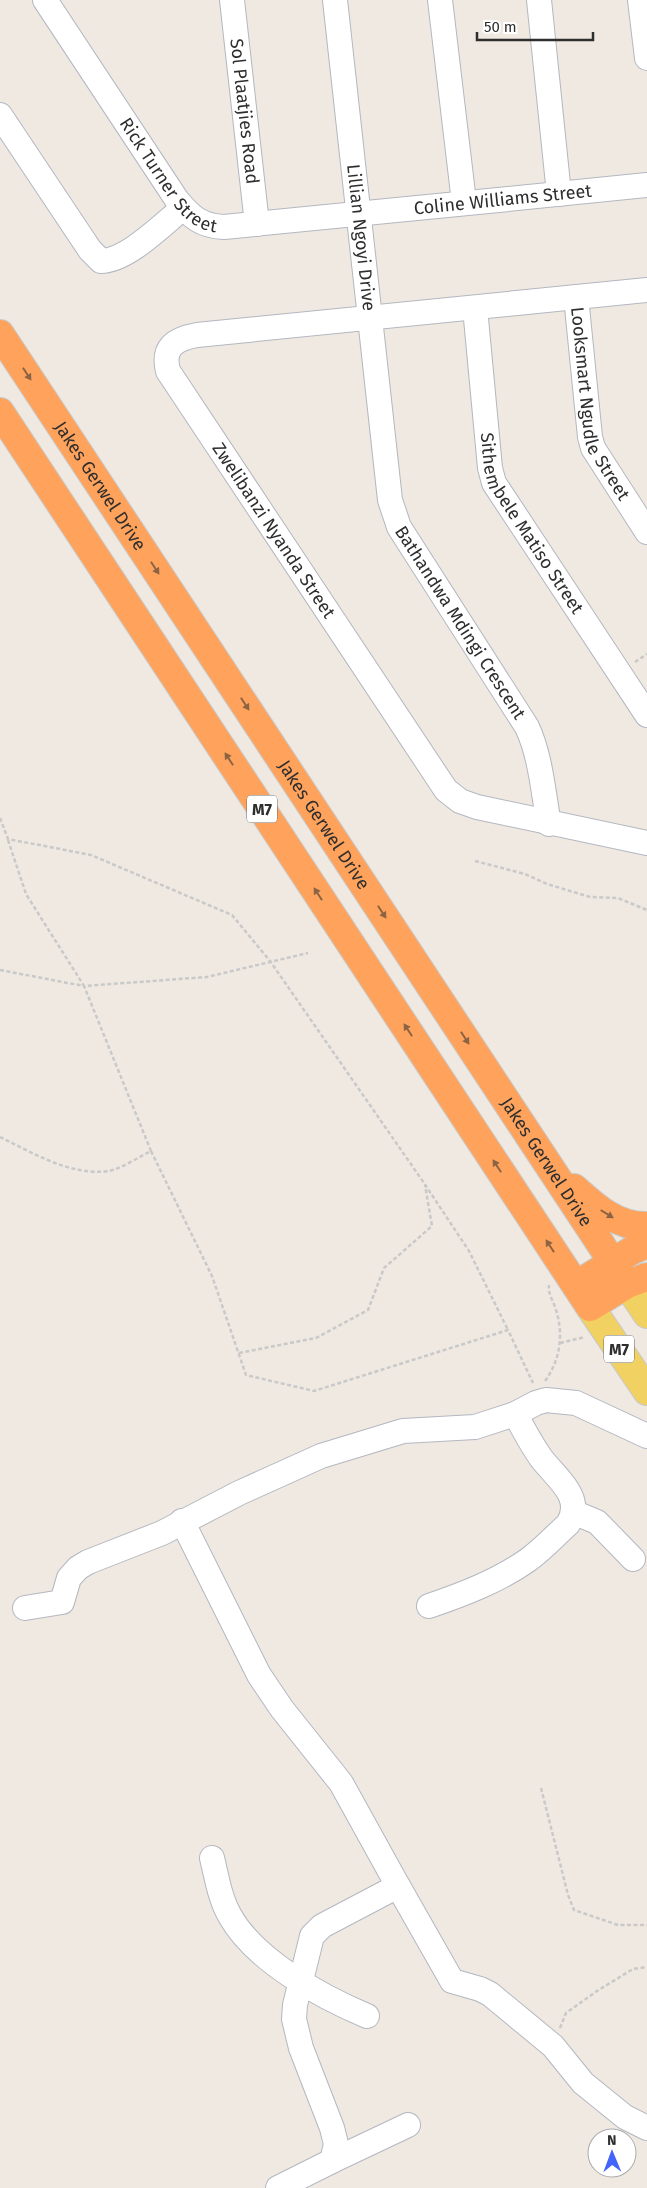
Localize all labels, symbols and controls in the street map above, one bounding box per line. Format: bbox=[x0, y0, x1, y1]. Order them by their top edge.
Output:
scale bar bbox=[477, 10, 593, 42]
text: 50 m bbox=[484, 18, 517, 36]
street label: Sol Plaatjies Road bbox=[225, 37, 263, 185]
street label: Rick Turner Street bbox=[115, 113, 219, 237]
street label: Lillian Ngoyi Drive bbox=[342, 163, 380, 312]
street label: Coline Williams Street bbox=[413, 180, 593, 220]
street label: Looksmart Ngudle Street bbox=[566, 306, 635, 505]
one-way arrow bbox=[22, 367, 32, 381]
street label: Jakes Gerwel Drive bbox=[50, 417, 151, 555]
street label: Sithembele Matiso Street bbox=[476, 432, 589, 618]
street label: Zwelibanzi Nyanda Street bbox=[208, 438, 340, 623]
street label: Bathandwa Mdingi Crescent bbox=[390, 522, 530, 724]
one-way arrow bbox=[150, 561, 160, 575]
one-way arrow bbox=[240, 697, 250, 710]
one-way arrow bbox=[224, 752, 234, 765]
street label: Jakes Gerwel Drive bbox=[273, 756, 375, 894]
road number: M7 bbox=[247, 796, 277, 822]
one-way arrow bbox=[313, 888, 323, 901]
one-way arrow bbox=[378, 906, 387, 919]
one-way arrow bbox=[403, 1023, 413, 1037]
one-way arrow bbox=[460, 1031, 470, 1044]
street label: Jakes Gerwel Drive bbox=[496, 1093, 597, 1231]
one-way arrow bbox=[493, 1159, 502, 1172]
one-way arrow bbox=[601, 1210, 614, 1219]
one-way arrow bbox=[545, 1239, 555, 1253]
road number: M7 bbox=[604, 1336, 634, 1362]
north arrow bbox=[587, 2128, 637, 2178]
text: N bbox=[607, 2132, 617, 2149]

